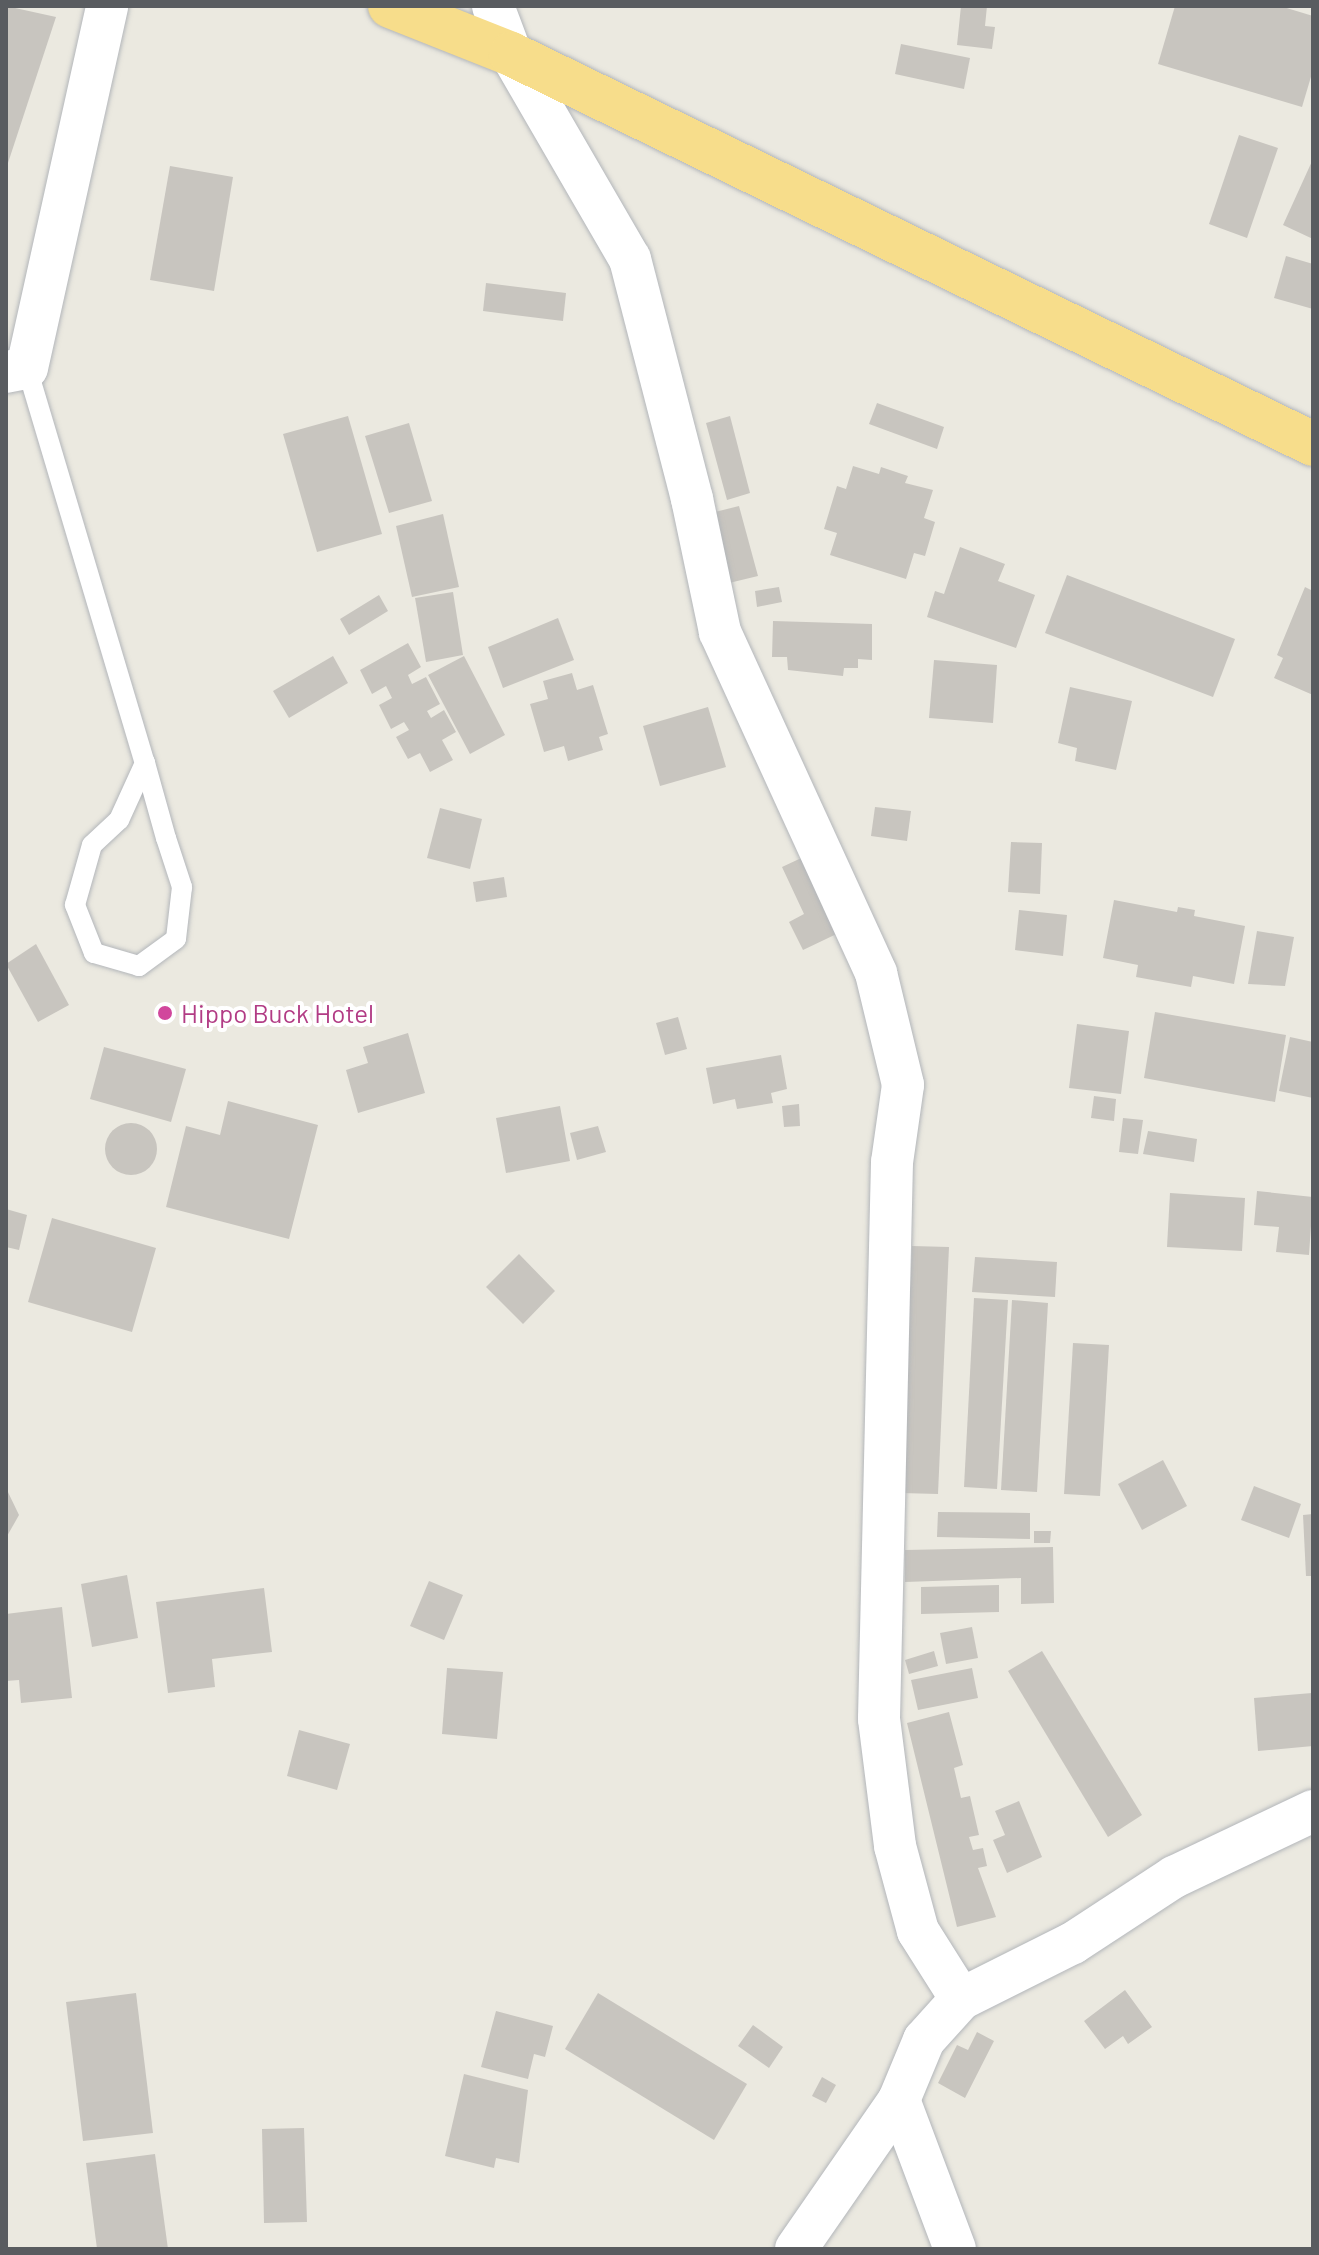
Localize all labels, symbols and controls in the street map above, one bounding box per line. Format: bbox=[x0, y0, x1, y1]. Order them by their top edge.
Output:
place label: Hippo Buck Hotel bbox=[181, 997, 374, 1029]
marker: Hippo Buck Hotel bbox=[156, 1004, 174, 1022]

